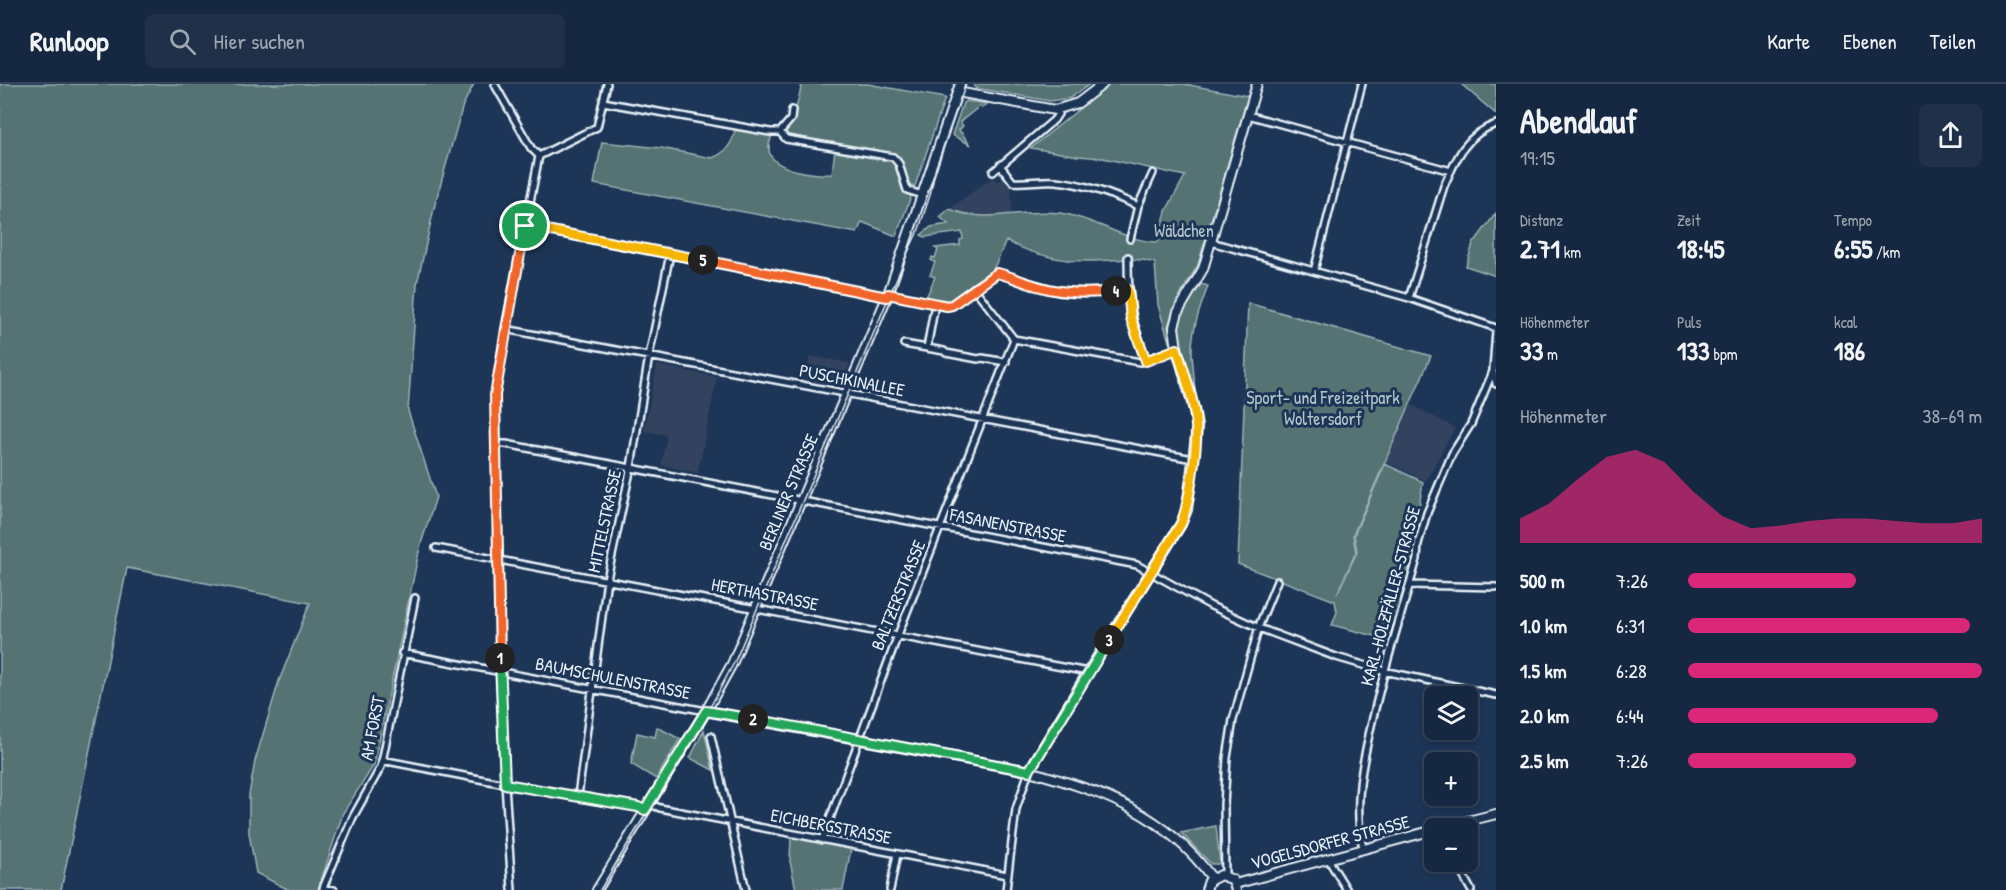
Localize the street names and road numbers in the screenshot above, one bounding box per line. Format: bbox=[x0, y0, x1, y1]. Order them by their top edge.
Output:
street label: PUSCHKINALLEE bbox=[797, 358, 907, 402]
street label: BERLINER STRASSE bbox=[752, 430, 824, 554]
street label: MITTELSTRASSE bbox=[581, 467, 627, 575]
street label: FASANENSTRASSE bbox=[947, 501, 1068, 549]
street label: KARL-HOLZFÄLLER-STRASSE bbox=[1354, 503, 1426, 689]
street label: BALTZERSTRASSE bbox=[865, 536, 931, 654]
street label: HERTHASTRASSE bbox=[709, 571, 821, 617]
street label: BAUMSCHULENSTRASSE bbox=[533, 651, 693, 705]
street label: AM FORST bbox=[354, 693, 391, 762]
street label: EICHBERGSTRASSE bbox=[768, 802, 894, 850]
street label: VOGELSDORFER STRASSE bbox=[1248, 809, 1412, 875]

